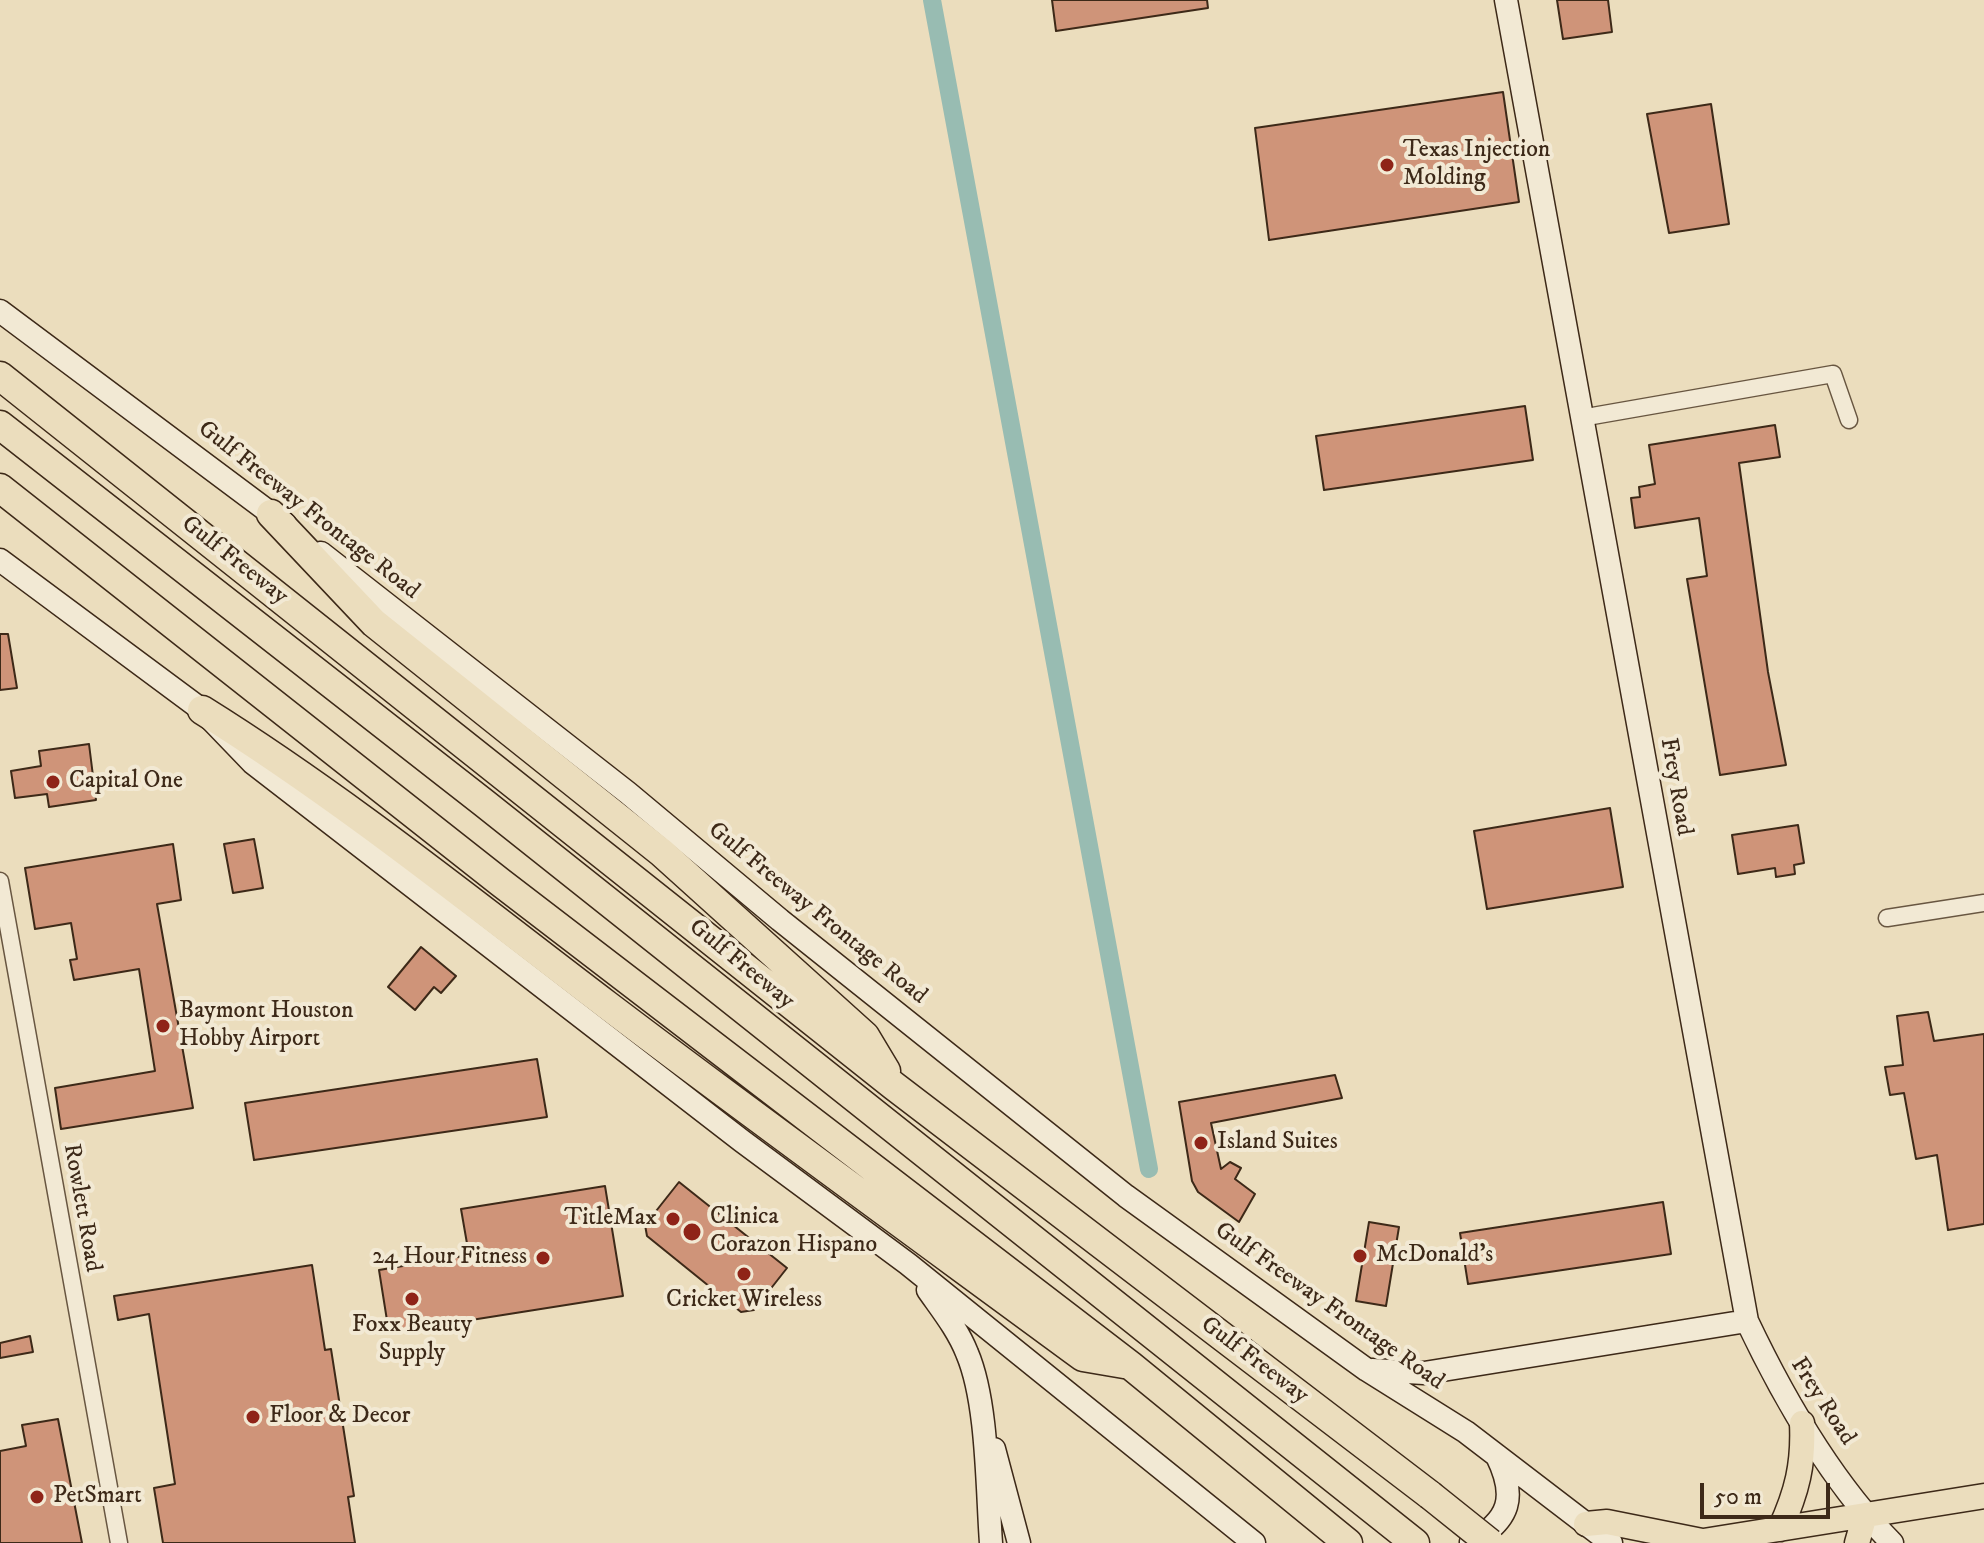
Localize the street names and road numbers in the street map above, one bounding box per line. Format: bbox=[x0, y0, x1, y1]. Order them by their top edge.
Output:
street label: Gulf Freeway Frontage Road bbox=[191, 415, 425, 607]
street label: Gulf Freeway bbox=[175, 510, 293, 612]
street label: Frey Road bbox=[1652, 736, 1698, 838]
street label: Gulf Freeway Frontage Road bbox=[702, 817, 932, 1011]
street label: Gulf Freeway bbox=[682, 914, 800, 1016]
street label: Rowlett Road bbox=[56, 1142, 106, 1274]
street label: Gulf Freeway Frontage Road bbox=[1209, 1217, 1449, 1397]
street label: Gulf Freeway bbox=[1194, 1311, 1314, 1411]
street label: Frey Road bbox=[1783, 1353, 1861, 1451]

